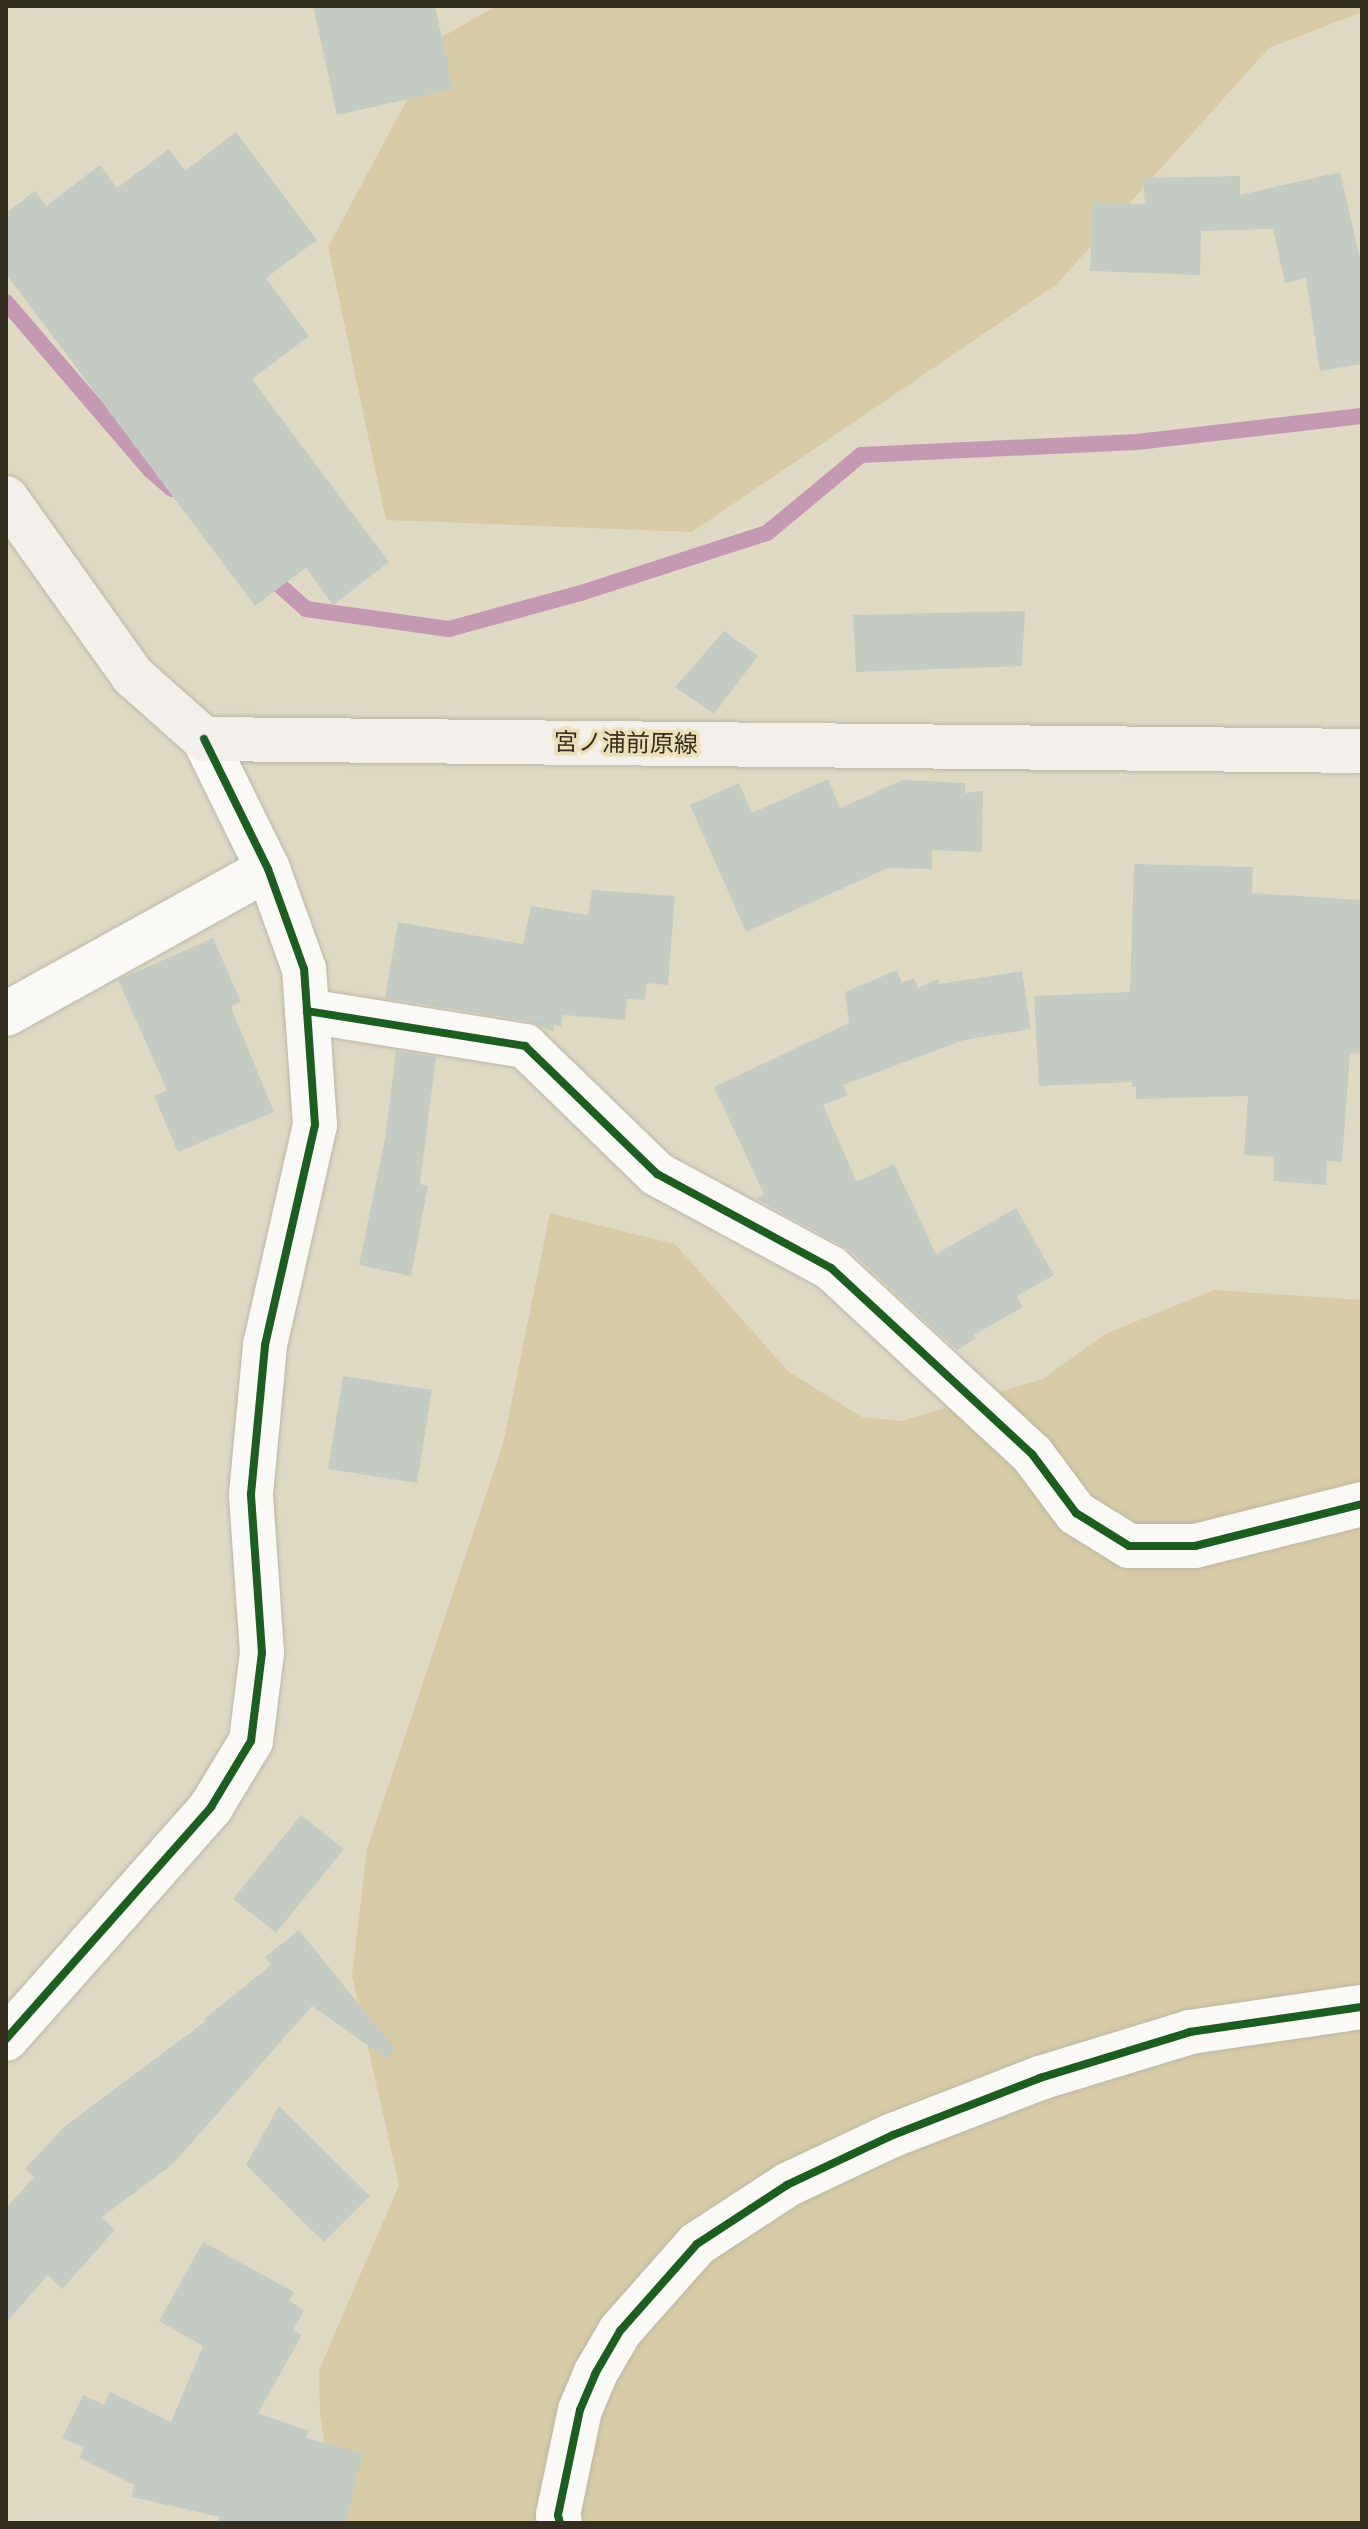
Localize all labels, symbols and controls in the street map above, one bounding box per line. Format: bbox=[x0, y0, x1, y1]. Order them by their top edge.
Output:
street label: 宮ノ浦前原線 bbox=[554, 727, 698, 759]

